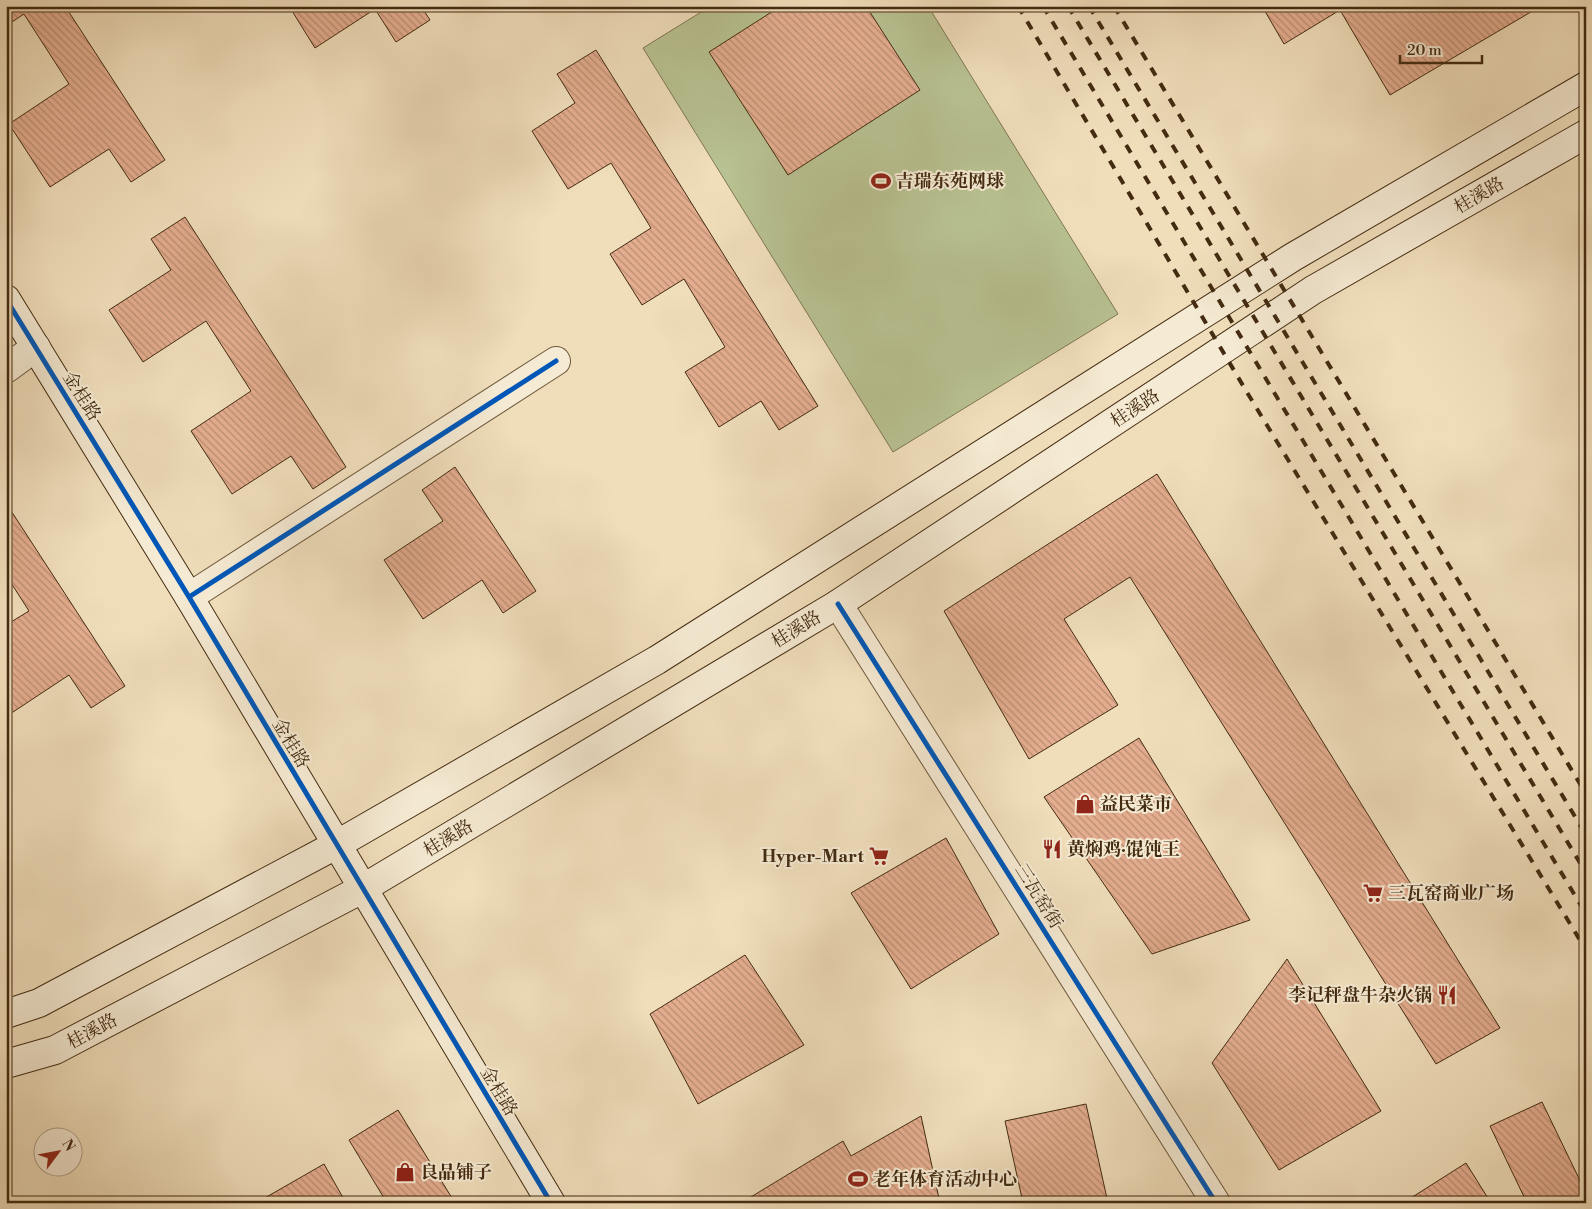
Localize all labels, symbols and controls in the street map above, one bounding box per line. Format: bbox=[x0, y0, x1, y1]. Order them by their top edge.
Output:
scale bar bbox=[1400, 32, 1482, 64]
text: 20 m bbox=[1407, 41, 1442, 60]
sports icon: 吉瑞东苑网球 bbox=[870, 170, 892, 192]
place label: 吉瑞东苑网球 bbox=[896, 170, 1004, 193]
street label: 桂溪路 bbox=[1450, 172, 1508, 219]
street label: 金桂路 bbox=[58, 367, 106, 425]
street label: 桂溪路 bbox=[1106, 384, 1164, 433]
street label: 桂溪路 bbox=[767, 606, 825, 653]
street label: 金桂路 bbox=[267, 714, 314, 772]
shop icon: 益民菜市 bbox=[1074, 793, 1096, 815]
place label: 益民菜市 bbox=[1100, 793, 1172, 816]
street label: 桂溪路 bbox=[419, 815, 477, 862]
restaurant icon: 黄焖鸡·馄饨王 bbox=[1041, 838, 1063, 860]
place label: 黄焖鸡·馄饨王 bbox=[1067, 838, 1180, 861]
place label: Hyper-Mart bbox=[761, 845, 865, 868]
supermarket icon: Hyper-Mart bbox=[868, 845, 890, 867]
street label: 三瓦窑街 bbox=[1010, 860, 1067, 933]
supermarket icon: 三瓦窑商业广场 bbox=[1362, 882, 1384, 904]
place label: 三瓦窑商业广场 bbox=[1388, 882, 1514, 905]
place label: 李记秤盘牛杂火锅 bbox=[1288, 984, 1432, 1007]
restaurant icon: 李记秤盘牛杂火锅 bbox=[1436, 984, 1458, 1006]
street label: 桂溪路 bbox=[63, 1009, 121, 1054]
street label: 金桂路 bbox=[475, 1062, 522, 1120]
north arrow bbox=[32, 1126, 82, 1176]
text: N bbox=[58, 1136, 79, 1155]
shop icon: 良品铺子 bbox=[394, 1161, 416, 1183]
place label: 良品铺子 bbox=[420, 1161, 492, 1184]
sports icon: 老年体育活动中心 bbox=[847, 1168, 869, 1190]
place label: 老年体育活动中心 bbox=[873, 1168, 1017, 1191]

